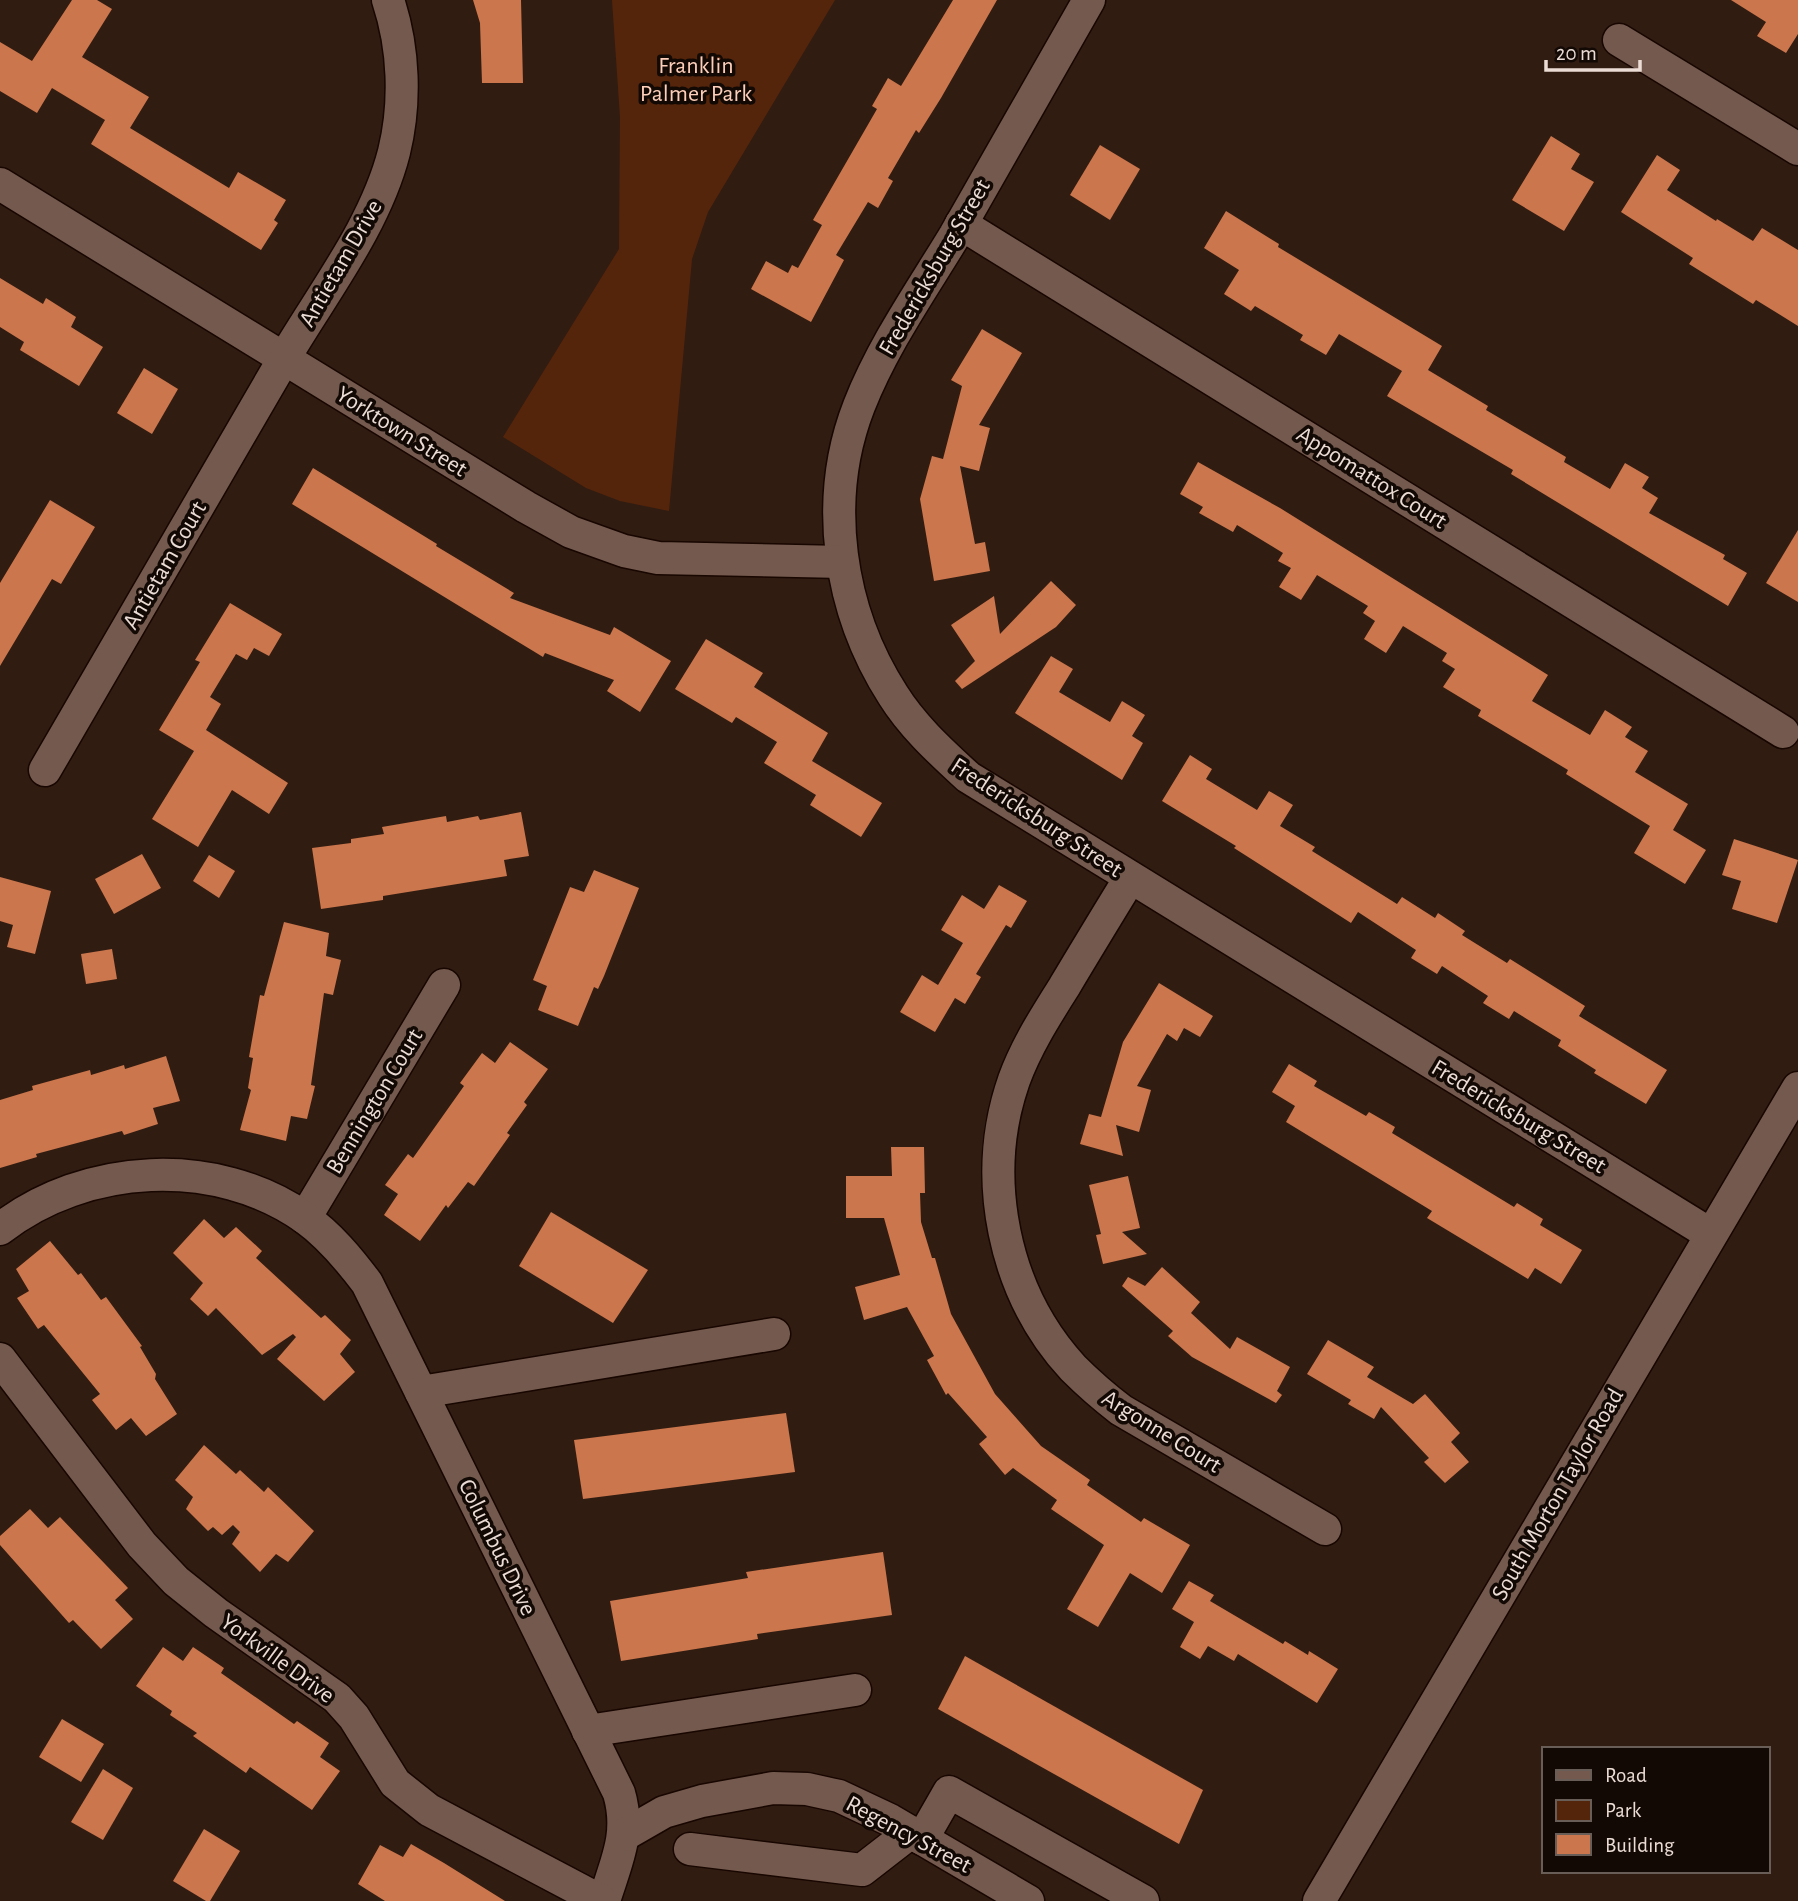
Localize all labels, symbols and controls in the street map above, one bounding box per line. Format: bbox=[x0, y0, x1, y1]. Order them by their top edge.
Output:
scale bar bbox=[1546, 28, 1640, 72]
text: 20 m bbox=[1556, 43, 1597, 64]
park label: Franklin Palmer Park bbox=[640, 54, 752, 106]
street label: Fredericksburg Street bbox=[875, 175, 995, 360]
street label: Antietam Drive bbox=[295, 196, 387, 331]
street label: Yorktown Street bbox=[332, 382, 471, 482]
street label: Appomattox Court bbox=[1292, 422, 1451, 534]
street label: Antietam Court bbox=[119, 497, 211, 634]
street label: Fredericksburg Street bbox=[947, 754, 1127, 882]
street label: Bennington Court bbox=[322, 1025, 428, 1178]
street label: Fredericksburg Street bbox=[1427, 1055, 1610, 1178]
street label: South Morton Taylor Road bbox=[1487, 1385, 1628, 1604]
street label: Argonne Court bbox=[1098, 1386, 1226, 1478]
street label: Columbus Drive bbox=[454, 1476, 540, 1619]
street label: Yorkville Drive bbox=[216, 1610, 339, 1708]
legend bbox=[1542, 1747, 1770, 1873]
text: Road bbox=[1605, 1765, 1647, 1786]
street label: Regency Street bbox=[842, 1792, 976, 1878]
text: Park bbox=[1605, 1800, 1642, 1821]
text: Building bbox=[1605, 1835, 1675, 1856]

